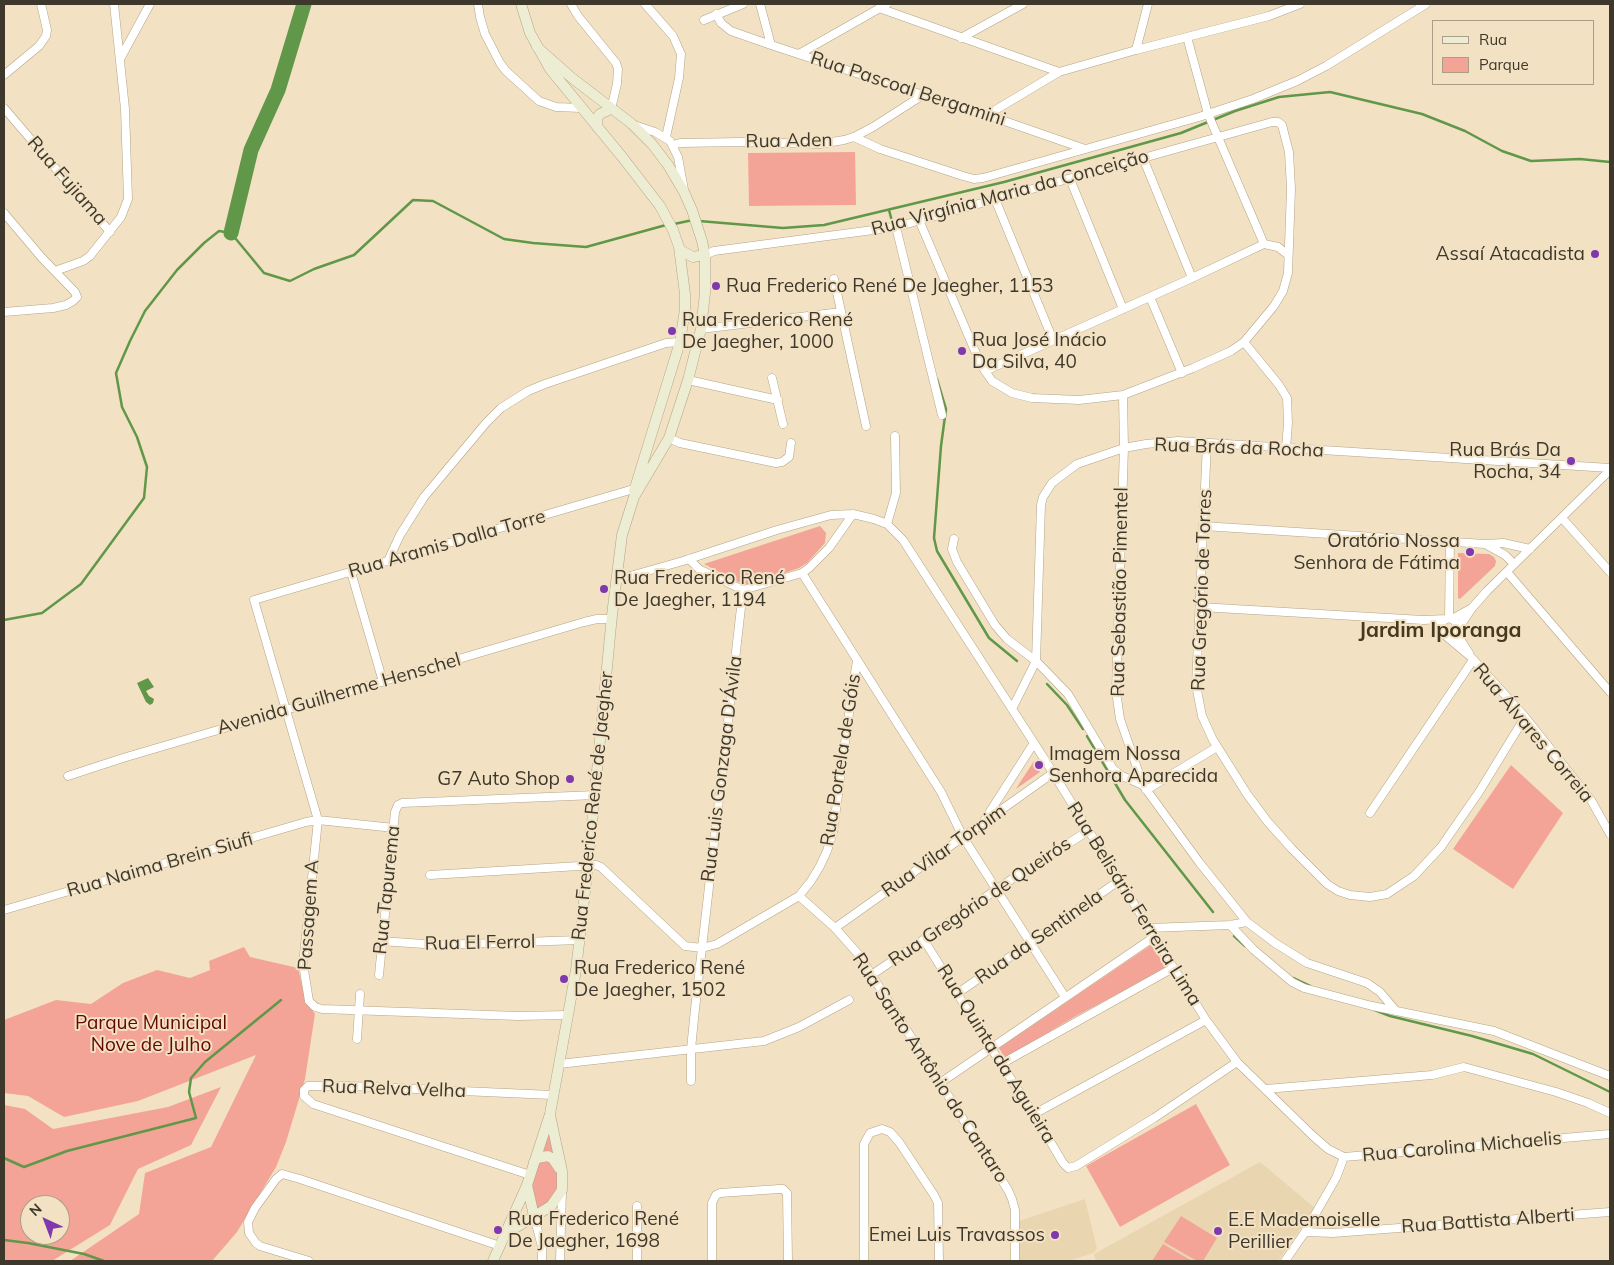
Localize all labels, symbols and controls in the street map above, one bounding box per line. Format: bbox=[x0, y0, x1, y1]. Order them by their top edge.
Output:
legend bbox=[1432, 20, 1594, 85]
text: Rua bbox=[1479, 30, 1507, 49]
street label: Rua Pascoal Bergamini bbox=[808, 47, 1008, 131]
text: Parque bbox=[1479, 55, 1529, 74]
street label: Rua Aden bbox=[745, 129, 833, 153]
street label: Rua Fujiama bbox=[22, 132, 112, 230]
street label: Rua Virgínia Maria da Conceição bbox=[869, 145, 1151, 241]
place label: Assaí Atacadista bbox=[1436, 243, 1585, 265]
marker: Assaí Atacadista bbox=[1589, 248, 1601, 260]
place label: Rua Frederico René De Jaegher, 1153 bbox=[726, 275, 1054, 297]
marker: Rua Frederico René De Jaegher, 1153 bbox=[710, 280, 722, 292]
place label: Rua Frederico René De Jaegher, 1000 bbox=[682, 309, 853, 353]
marker: Rua Frederico René De Jaegher, 1000 bbox=[666, 325, 678, 337]
place label: Rua José Inácio Da Silva, 40 bbox=[972, 329, 1107, 373]
marker: Rua José Inácio Da Silva, 40 bbox=[956, 345, 968, 357]
street label: Rua Brás da Rocha bbox=[1154, 434, 1324, 462]
place label: Rua Brás Da Rocha, 34 bbox=[1449, 439, 1561, 483]
marker: Rua Brás Da Rocha, 34 bbox=[1565, 455, 1577, 467]
street label: Rua Sebastião Pimentel bbox=[1107, 487, 1133, 697]
street label: Rua Gregório de Torres bbox=[1187, 489, 1217, 691]
street label: Rua Aramis Dalla Torre bbox=[346, 505, 548, 583]
place label: Oratório Nossa Senhora de Fátima bbox=[1294, 530, 1460, 574]
marker: Oratório Nossa Senhora de Fátima bbox=[1464, 546, 1476, 558]
place label: Rua Frederico René De Jaegher, 1194 bbox=[614, 567, 785, 611]
marker: Rua Frederico René De Jaegher, 1194 bbox=[598, 583, 610, 595]
district label: Jardim Iporanga bbox=[1358, 618, 1522, 644]
street label: Avenida Guilherme Henschel bbox=[215, 648, 463, 740]
street label: Rua Luis Gonzaga D'Ávila bbox=[697, 655, 747, 883]
street label: Rua Álvares Correia bbox=[1468, 659, 1598, 807]
street label: Rua Frederico René de Jaegher bbox=[568, 670, 618, 942]
street label: Rua Portela de Góis bbox=[816, 672, 866, 848]
place label: Imagem Nossa Senhora Aparecida bbox=[1049, 743, 1218, 787]
marker: Imagem Nossa Senhora Aparecida bbox=[1033, 759, 1045, 771]
place label: G7 Auto Shop bbox=[437, 768, 560, 790]
marker: G7 Auto Shop bbox=[564, 773, 576, 785]
street label: Rua Belisário Ferreira Lima bbox=[1062, 798, 1206, 1010]
street label: Rua Vilar Torpim bbox=[877, 800, 1011, 902]
street label: Rua Tapurema bbox=[369, 824, 405, 956]
street label: Rua Naima Brein Siufi bbox=[64, 828, 256, 902]
street label: Rua Gregório de Queirós bbox=[884, 832, 1076, 972]
street label: Passagem A bbox=[294, 859, 324, 971]
street label: Rua da Sentinela bbox=[971, 885, 1107, 989]
street label: Rua El Ferrol bbox=[424, 931, 536, 955]
street label: Rua Santo Antônio do Cantaro bbox=[847, 949, 1013, 1187]
place label: Rua Frederico René De Jaegher, 1502 bbox=[574, 957, 745, 1001]
street label: Rua Quinta da Aguieira bbox=[932, 960, 1060, 1148]
marker: Rua Frederico René De Jaegher, 1502 bbox=[558, 973, 570, 985]
park label: Parque Municipal Nove de Julho bbox=[75, 1012, 227, 1056]
street label: Rua Relva Velha bbox=[322, 1075, 466, 1103]
street label: Rua Carolina Michaelis bbox=[1361, 1127, 1563, 1167]
north arrow bbox=[20, 1195, 70, 1245]
text: N bbox=[25, 1200, 45, 1220]
street label: Rua Battista Alberti bbox=[1401, 1204, 1575, 1238]
place label: Rua Frederico René De Jaegher, 1698 bbox=[508, 1208, 679, 1252]
place label: E.E Mademoiselle Perillier bbox=[1228, 1209, 1380, 1253]
marker: Rua Frederico René De Jaegher, 1698 bbox=[492, 1224, 504, 1236]
place label: Emei Luis Travassos bbox=[869, 1224, 1045, 1246]
marker: E.E Mademoiselle Perillier bbox=[1212, 1225, 1224, 1237]
marker: Emei Luis Travassos bbox=[1049, 1229, 1061, 1241]

